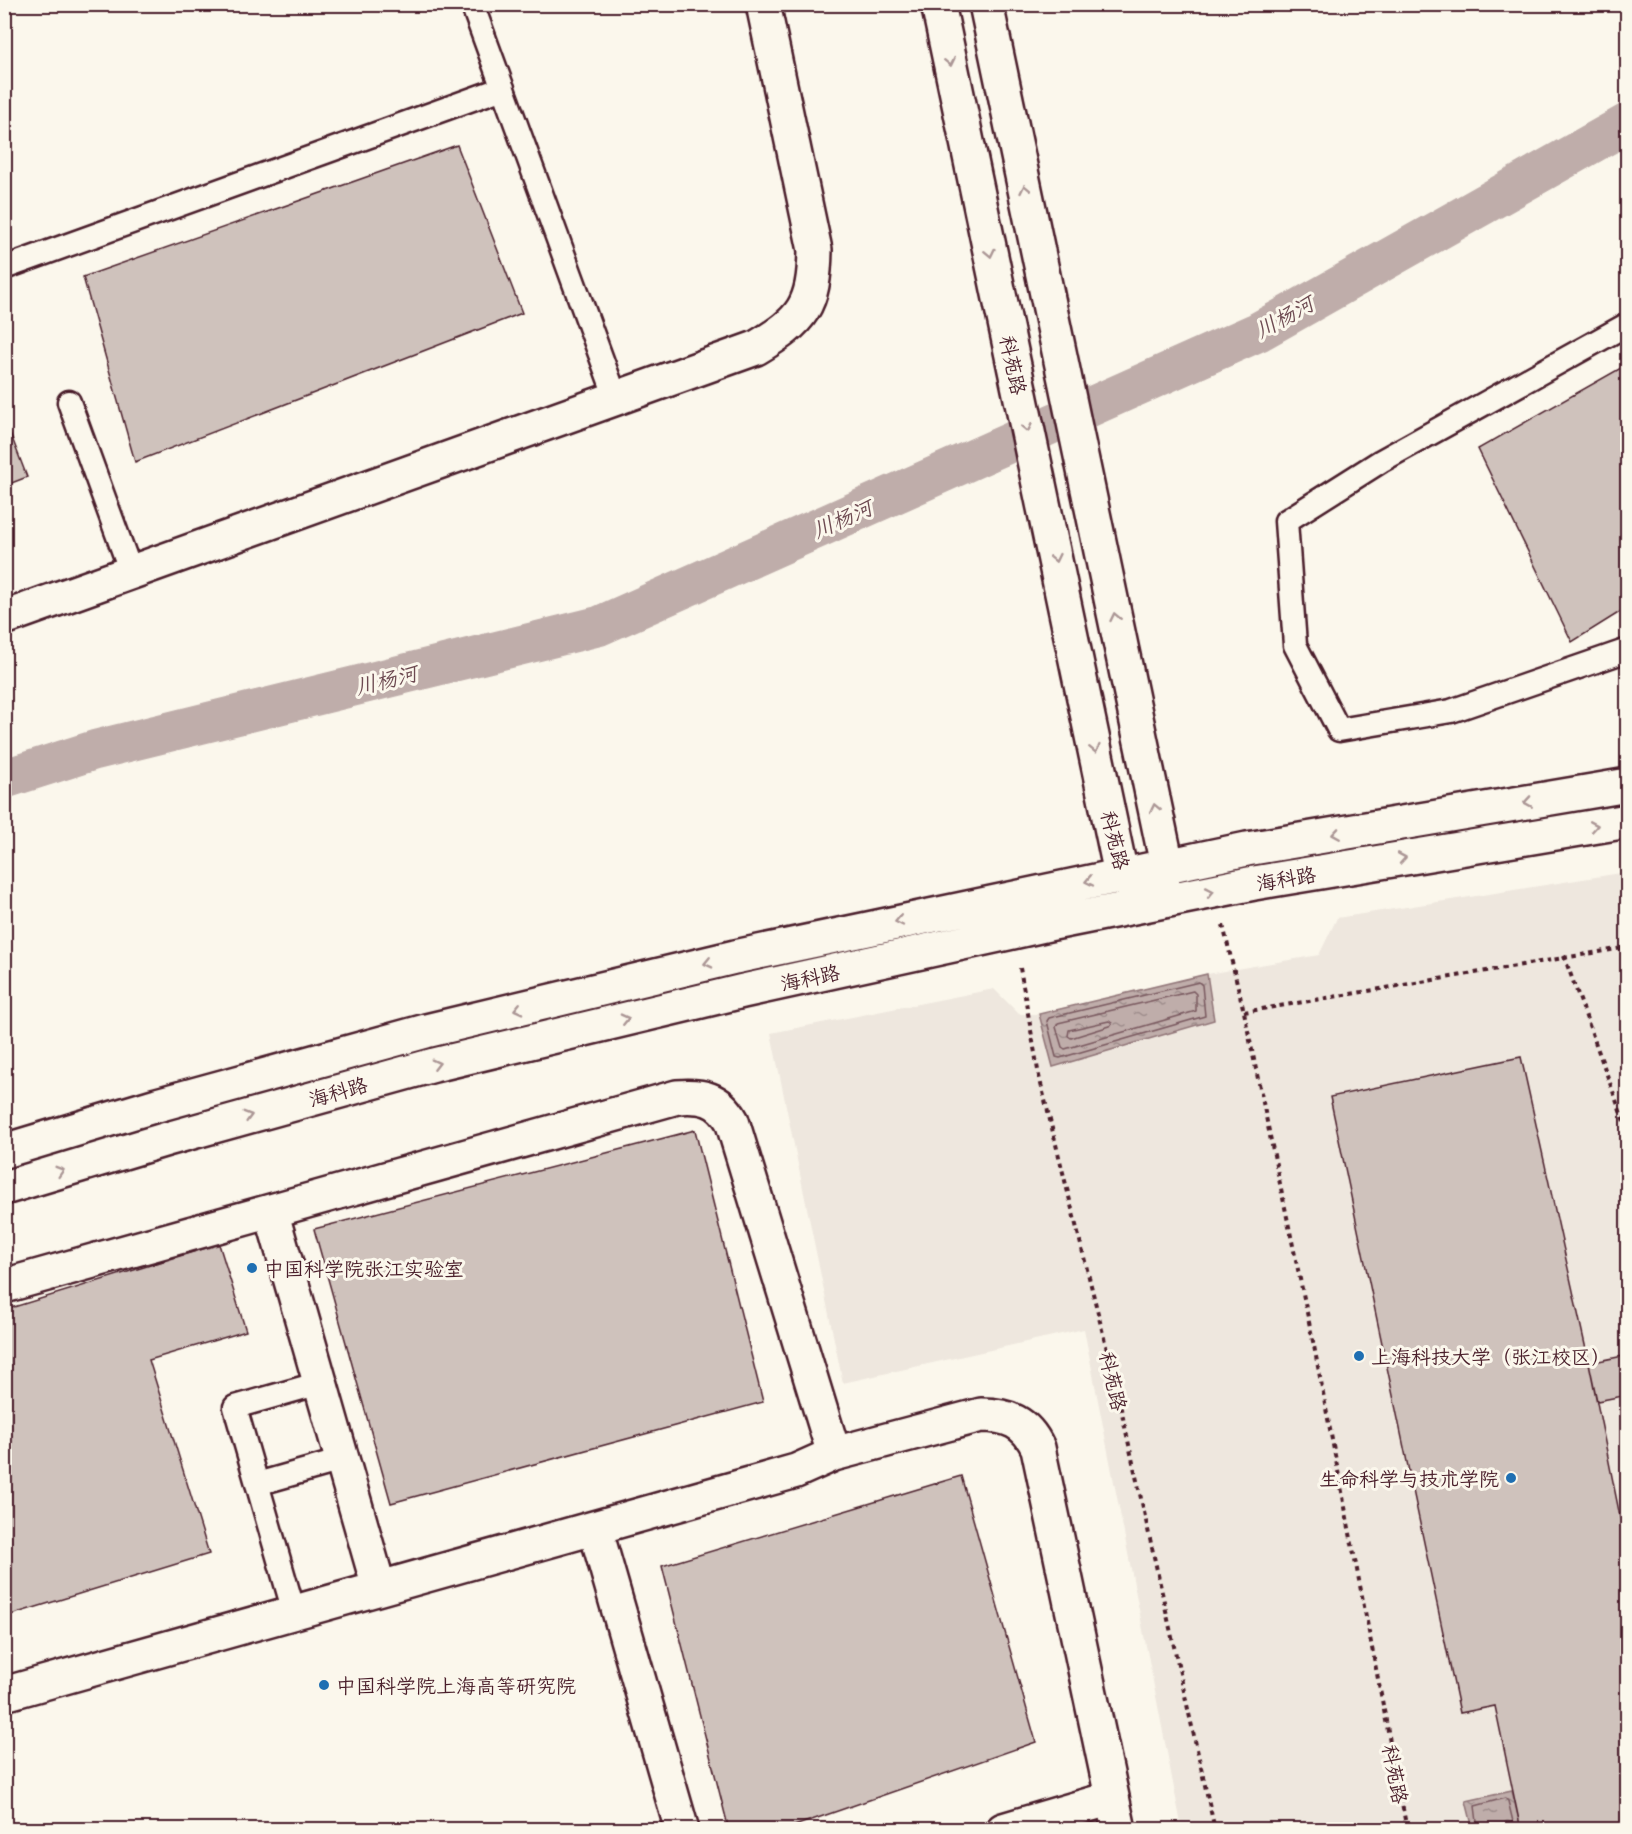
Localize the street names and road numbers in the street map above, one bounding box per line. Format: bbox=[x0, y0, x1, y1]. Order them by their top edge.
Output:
street label: 科苑路 bbox=[995, 333, 1033, 398]
street label: 科苑路 bbox=[1096, 808, 1136, 873]
street label: 海科路 bbox=[1254, 860, 1319, 896]
street label: 海科路 bbox=[778, 958, 843, 996]
street label: 海科路 bbox=[306, 1070, 371, 1112]
street label: 科苑路 bbox=[1095, 1349, 1134, 1414]
street label: 科苑路 bbox=[1378, 1742, 1415, 1807]

